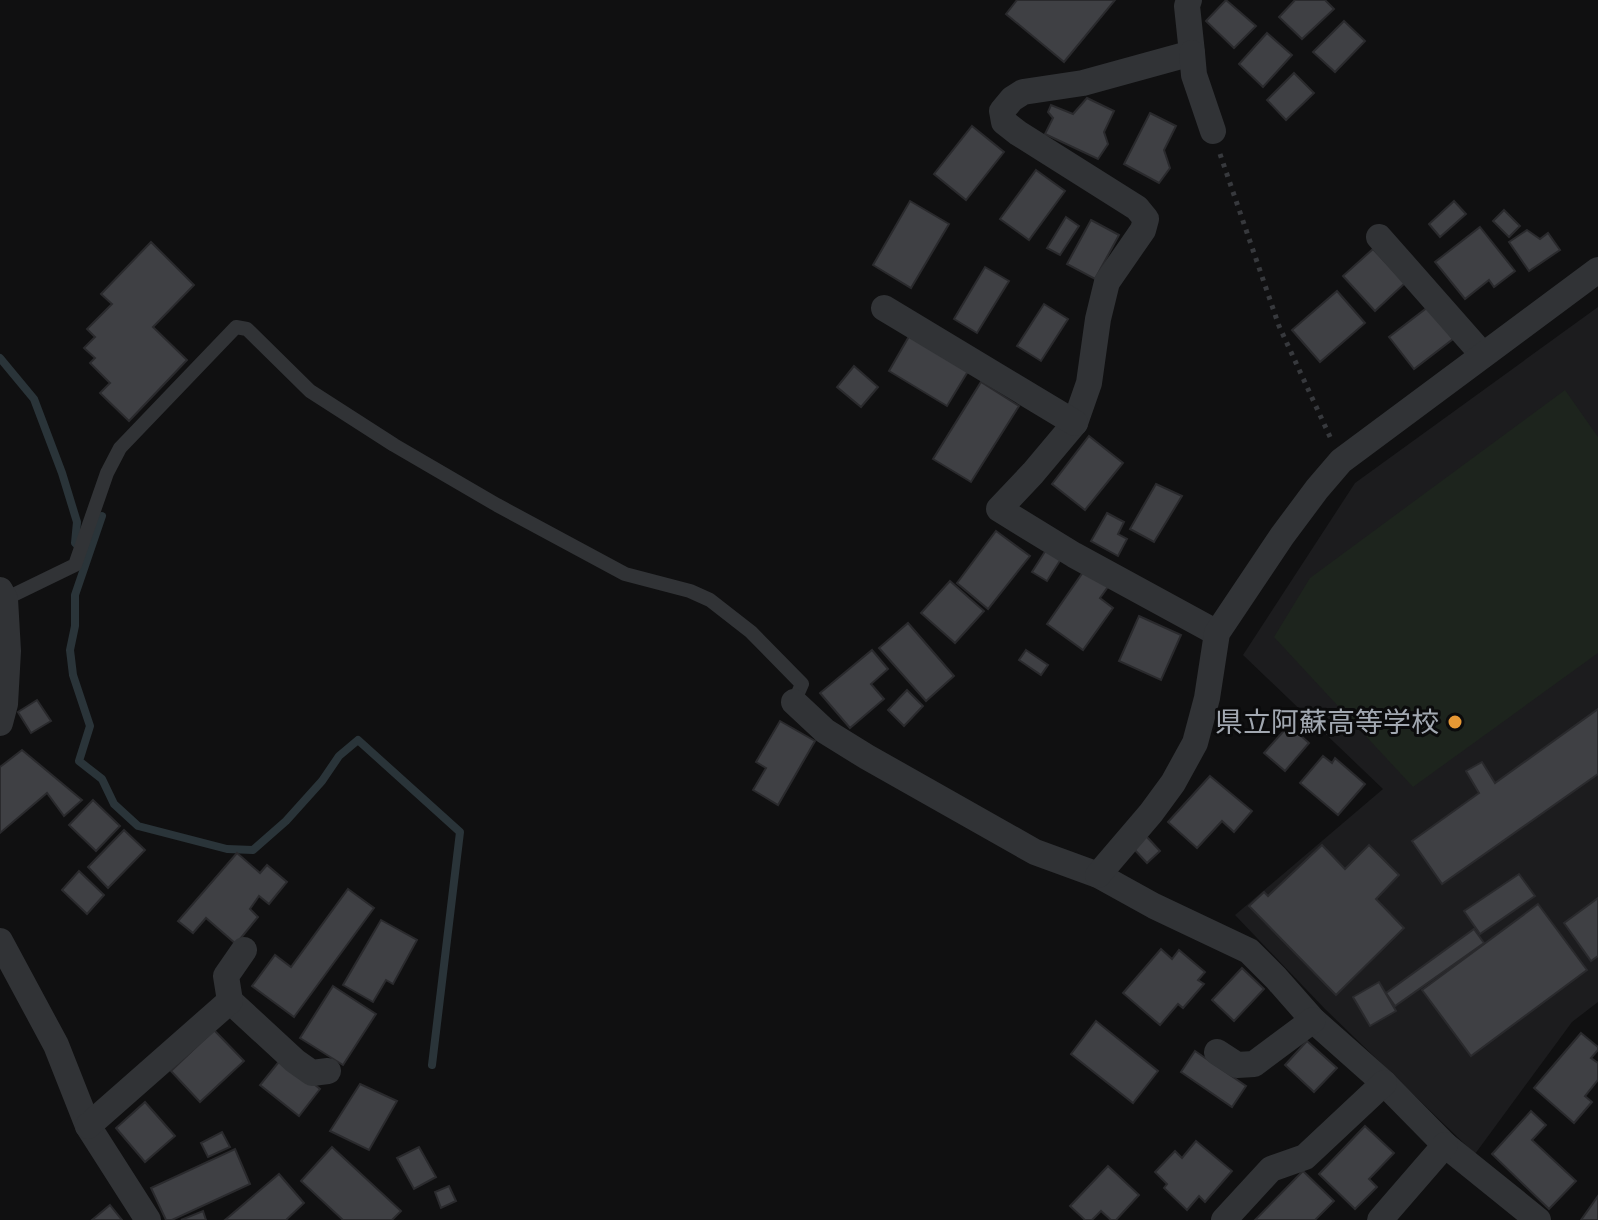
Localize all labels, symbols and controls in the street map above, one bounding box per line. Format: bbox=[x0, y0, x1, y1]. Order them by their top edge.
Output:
place label: 県立阿蘇高等学校 bbox=[1215, 705, 1439, 739]
marker: 県立阿蘇高等学校 bbox=[1446, 713, 1464, 731]

